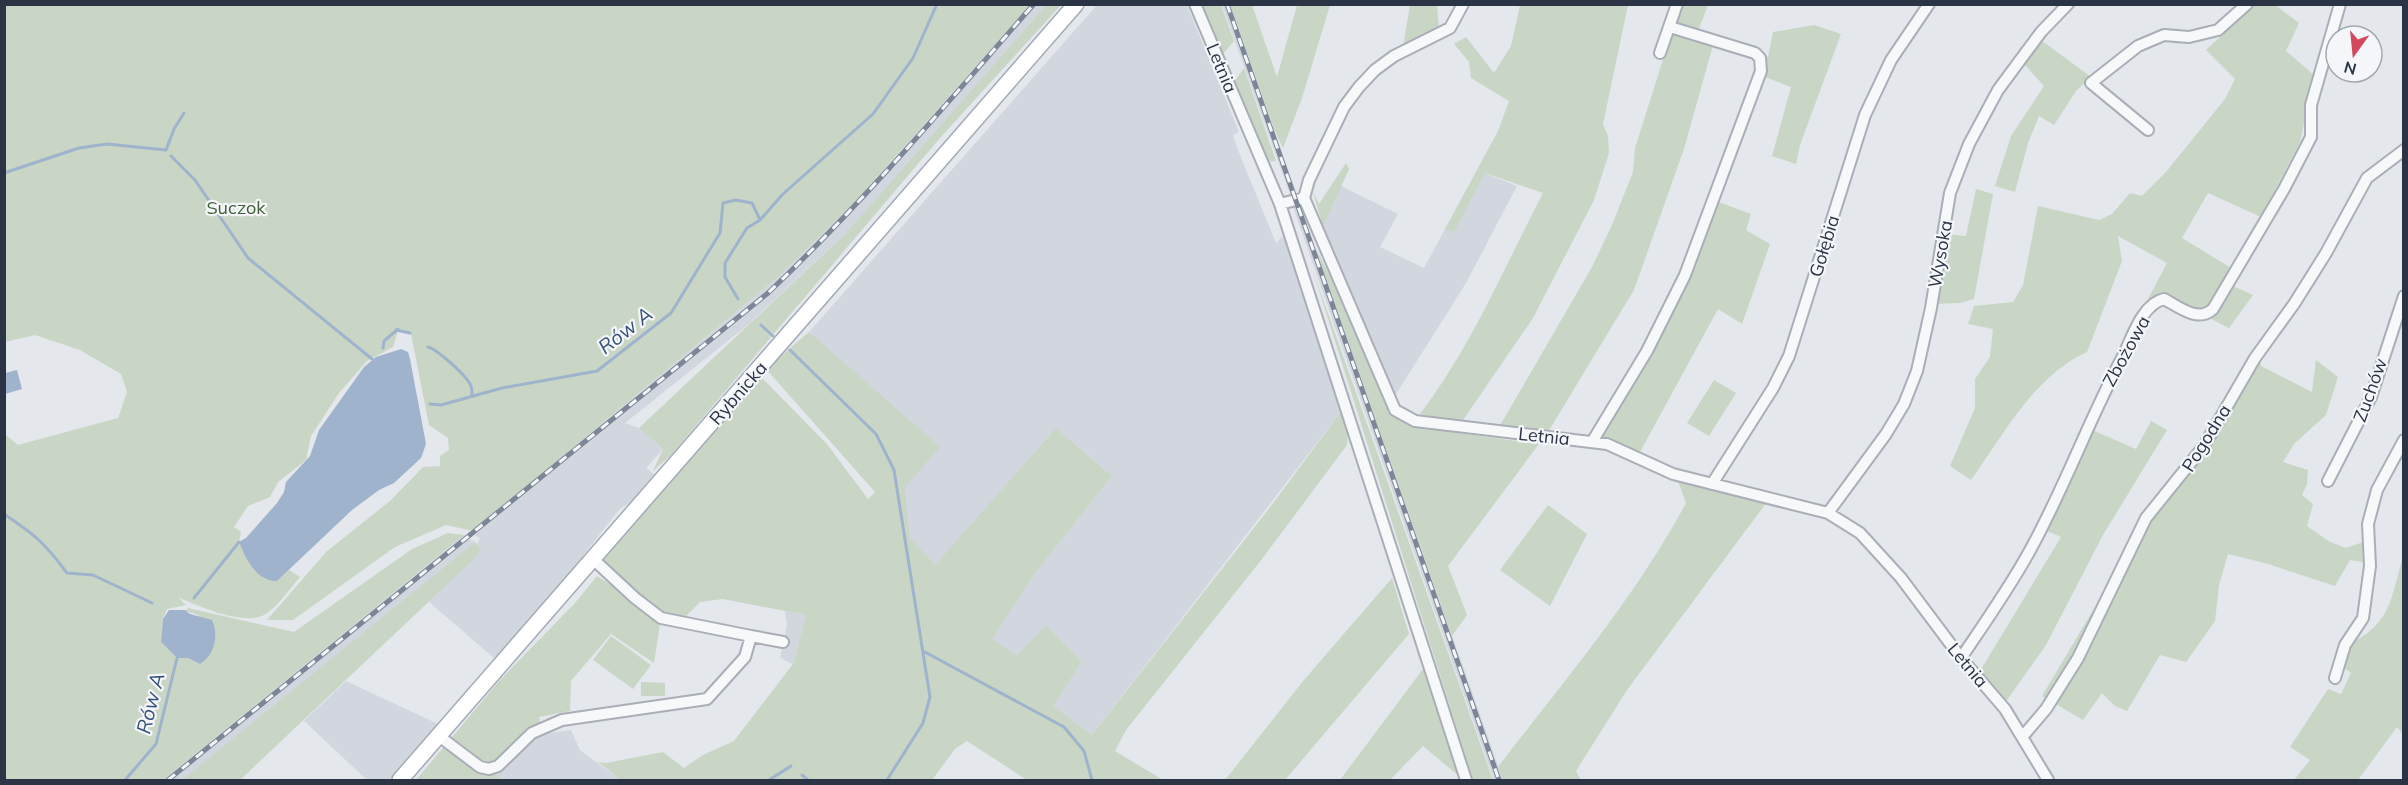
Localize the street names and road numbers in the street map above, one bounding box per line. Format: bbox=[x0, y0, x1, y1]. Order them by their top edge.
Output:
street label: Letnia bbox=[1201, 40, 1243, 96]
street label: Gołębia bbox=[1804, 212, 1844, 280]
street label: Wysoka bbox=[1923, 218, 1957, 290]
street label: Zbożowa bbox=[2097, 312, 2155, 390]
street label: Zuchów bbox=[2348, 355, 2392, 425]
street label: Rybnicka bbox=[704, 357, 772, 429]
street label: Pogodna bbox=[2176, 400, 2236, 476]
street label: Letnia bbox=[1517, 422, 1571, 450]
street label: Letnia bbox=[1943, 638, 1993, 692]

